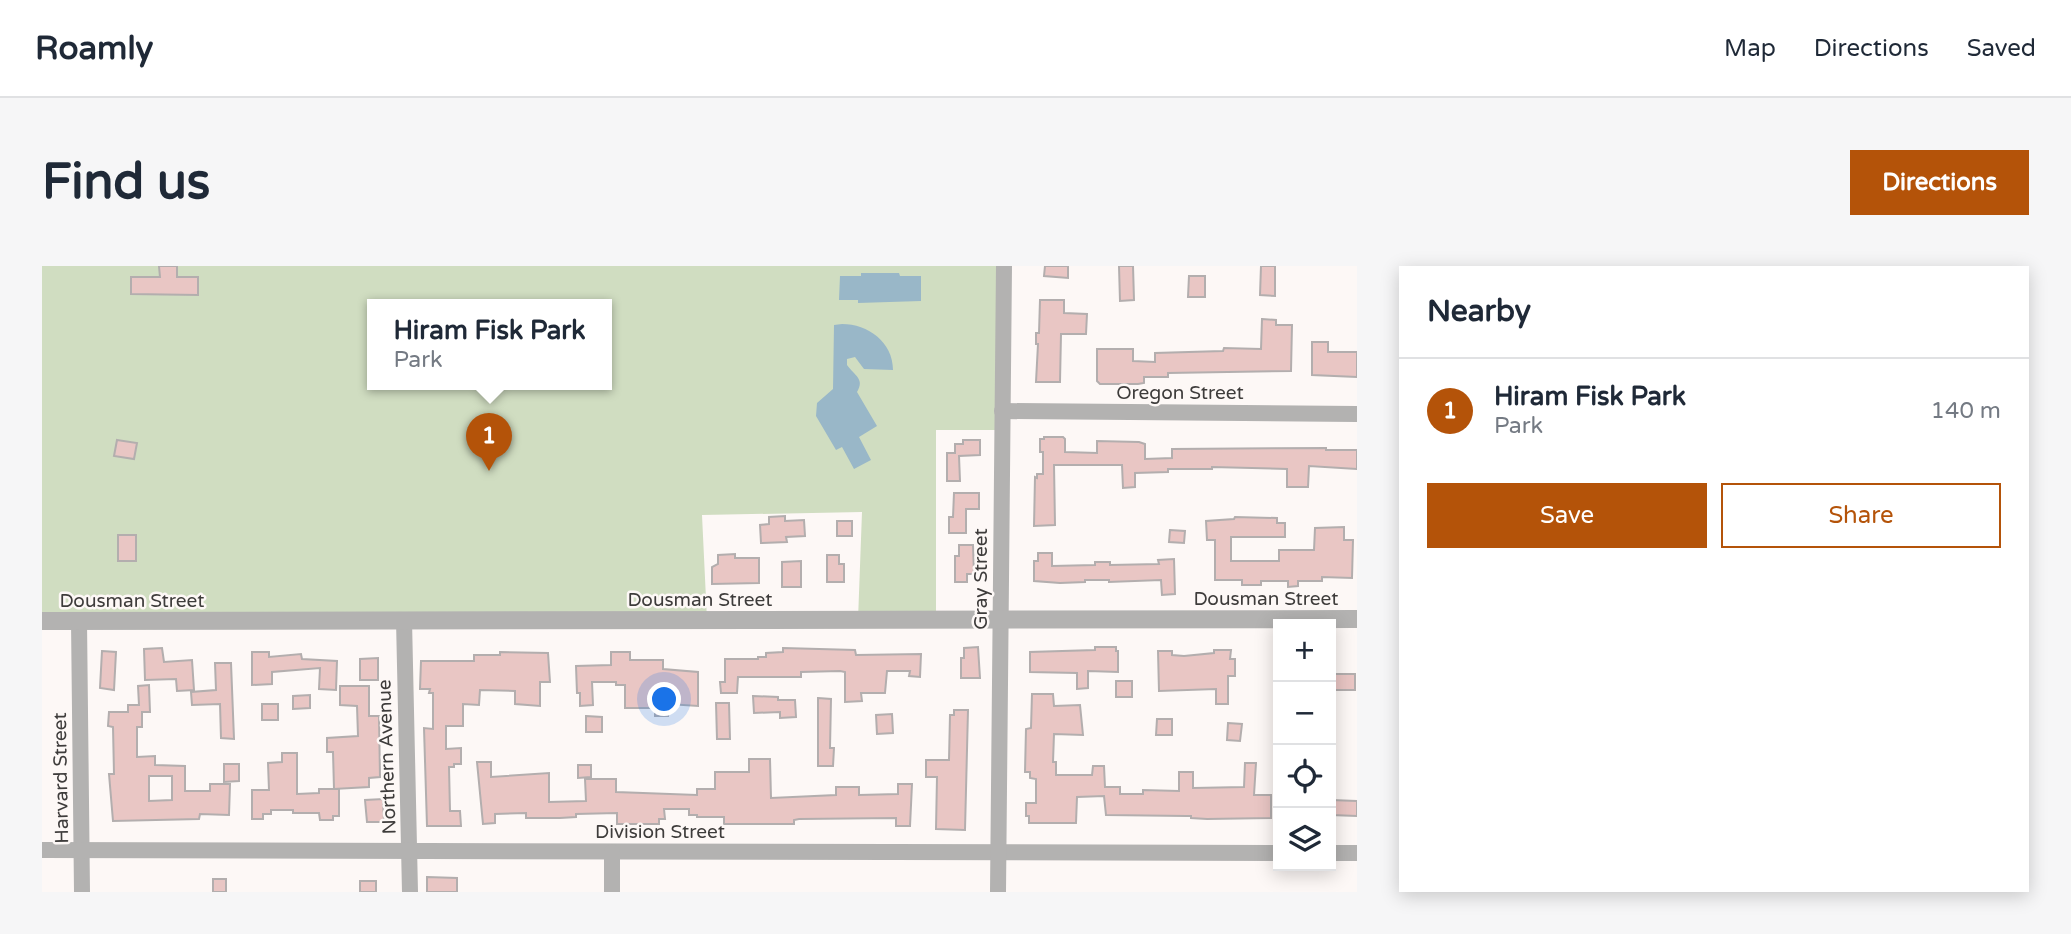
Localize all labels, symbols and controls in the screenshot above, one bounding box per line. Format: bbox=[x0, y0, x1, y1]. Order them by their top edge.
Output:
text: Roamly bbox=[35, 29, 153, 68]
text: Map bbox=[1724, 34, 1776, 63]
text: Directions bbox=[1814, 34, 1929, 63]
text: Saved bbox=[1967, 34, 2036, 63]
button: Directions bbox=[1850, 150, 2029, 215]
text: Find us bbox=[42, 153, 210, 212]
text: Nearby bbox=[1427, 293, 1531, 330]
popup bbox=[367, 299, 612, 390]
text: Hiram Fisk Park bbox=[394, 315, 585, 346]
text: Park bbox=[394, 346, 443, 374]
text: Hiram Fisk Park bbox=[1494, 381, 1686, 412]
street label: Oregon Street bbox=[1116, 382, 1244, 404]
text: 1 bbox=[1443, 397, 1457, 425]
text: 140 m bbox=[1931, 397, 2001, 425]
text: Park bbox=[1494, 412, 1543, 440]
pin: 1 bbox=[466, 413, 512, 471]
button: Save bbox=[1427, 483, 1707, 548]
button: Share bbox=[1721, 483, 2001, 548]
street label: Gray Street bbox=[970, 528, 992, 630]
street label: Dousman Street bbox=[1193, 588, 1339, 610]
street label: Dousman Street bbox=[627, 589, 773, 611]
street label: Dousman Street bbox=[59, 590, 205, 612]
map controls bbox=[1273, 619, 1336, 871]
button: + bbox=[1273, 619, 1336, 682]
street label: Northern Avenue bbox=[373, 679, 401, 835]
your location bbox=[647, 682, 681, 716]
button: − bbox=[1273, 682, 1336, 745]
street label: Harvard Street bbox=[49, 712, 73, 844]
button: locate bbox=[1273, 745, 1336, 808]
button: layers bbox=[1273, 808, 1336, 871]
street label: Division Street bbox=[595, 821, 725, 843]

